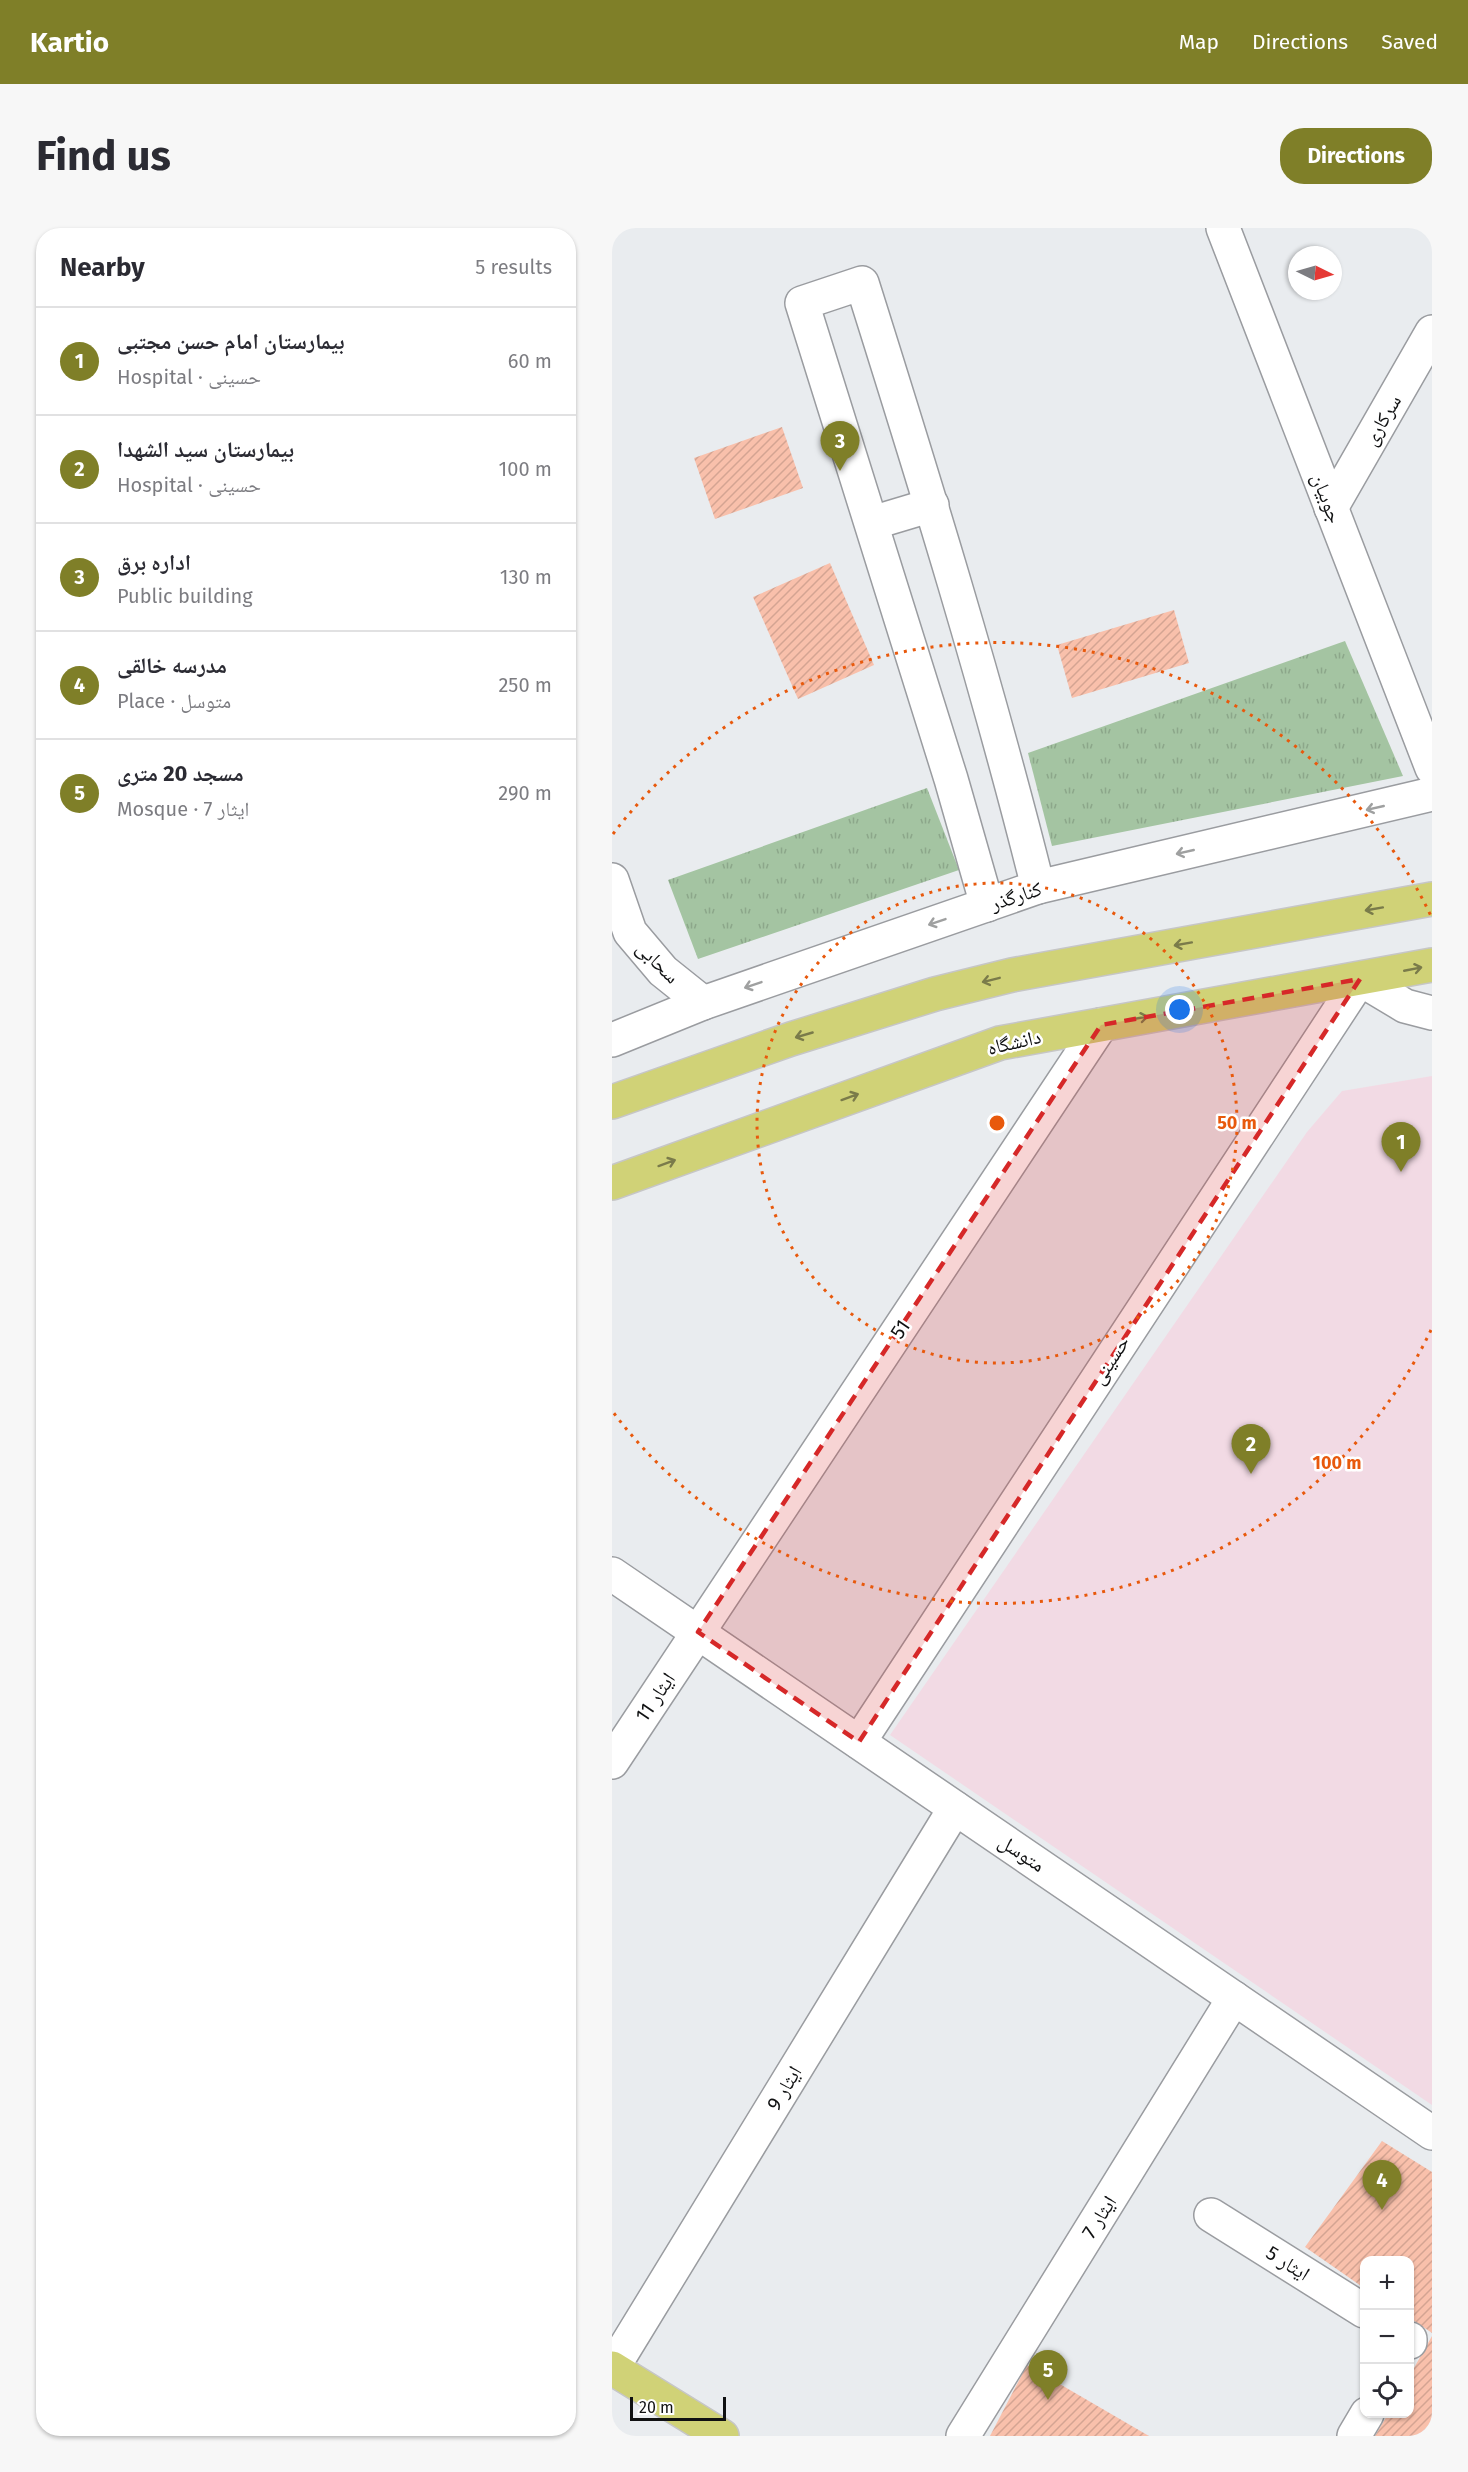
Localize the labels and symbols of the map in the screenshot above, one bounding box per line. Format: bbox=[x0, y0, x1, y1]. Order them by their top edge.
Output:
north arrow bbox=[1288, 246, 1342, 300]
street label: سرکاری bbox=[1358, 390, 1406, 450]
pin: 3 bbox=[820, 422, 860, 471]
street label: جوبیان bbox=[1307, 470, 1348, 527]
one-way arrow bbox=[1366, 802, 1385, 814]
one-way arrow bbox=[1176, 847, 1195, 859]
street label: کنارگذر bbox=[986, 876, 1045, 916]
one-way arrow bbox=[1365, 904, 1385, 915]
one-way arrow bbox=[928, 917, 947, 928]
street label: سحابی bbox=[632, 936, 684, 988]
one-way arrow bbox=[1173, 939, 1193, 950]
one-way arrow bbox=[1403, 963, 1423, 974]
one-way arrow bbox=[982, 974, 1001, 986]
one-way arrow bbox=[744, 981, 763, 992]
your location bbox=[1165, 995, 1194, 1024]
one-way arrow bbox=[1128, 1012, 1148, 1023]
street label: دانشگاه bbox=[985, 1024, 1043, 1060]
one-way arrow bbox=[795, 1030, 814, 1041]
one-way arrow bbox=[841, 1090, 859, 1101]
text: 50 m bbox=[1217, 1112, 1257, 1134]
centre of rings bbox=[987, 1113, 1007, 1133]
pin: 1 bbox=[1382, 1122, 1420, 1172]
one-way arrow bbox=[657, 1157, 676, 1168]
street label: 51 bbox=[885, 1315, 915, 1343]
street label: حسینی bbox=[1086, 1331, 1135, 1389]
pin: 2 bbox=[1232, 1424, 1270, 1474]
text: 100 m bbox=[1313, 1452, 1361, 1474]
street label: ایثار 11 bbox=[630, 1668, 680, 1726]
street label: متوسل bbox=[994, 1829, 1050, 1877]
street label: ایثار 9 bbox=[762, 2062, 806, 2114]
pin: 4 bbox=[1362, 2160, 1402, 2210]
street label: ایثار 7 bbox=[1077, 2191, 1121, 2243]
street label: ایثار 5 bbox=[1262, 2240, 1314, 2286]
pin: 5 bbox=[1028, 2350, 1068, 2400]
scale bar bbox=[630, 2394, 726, 2422]

